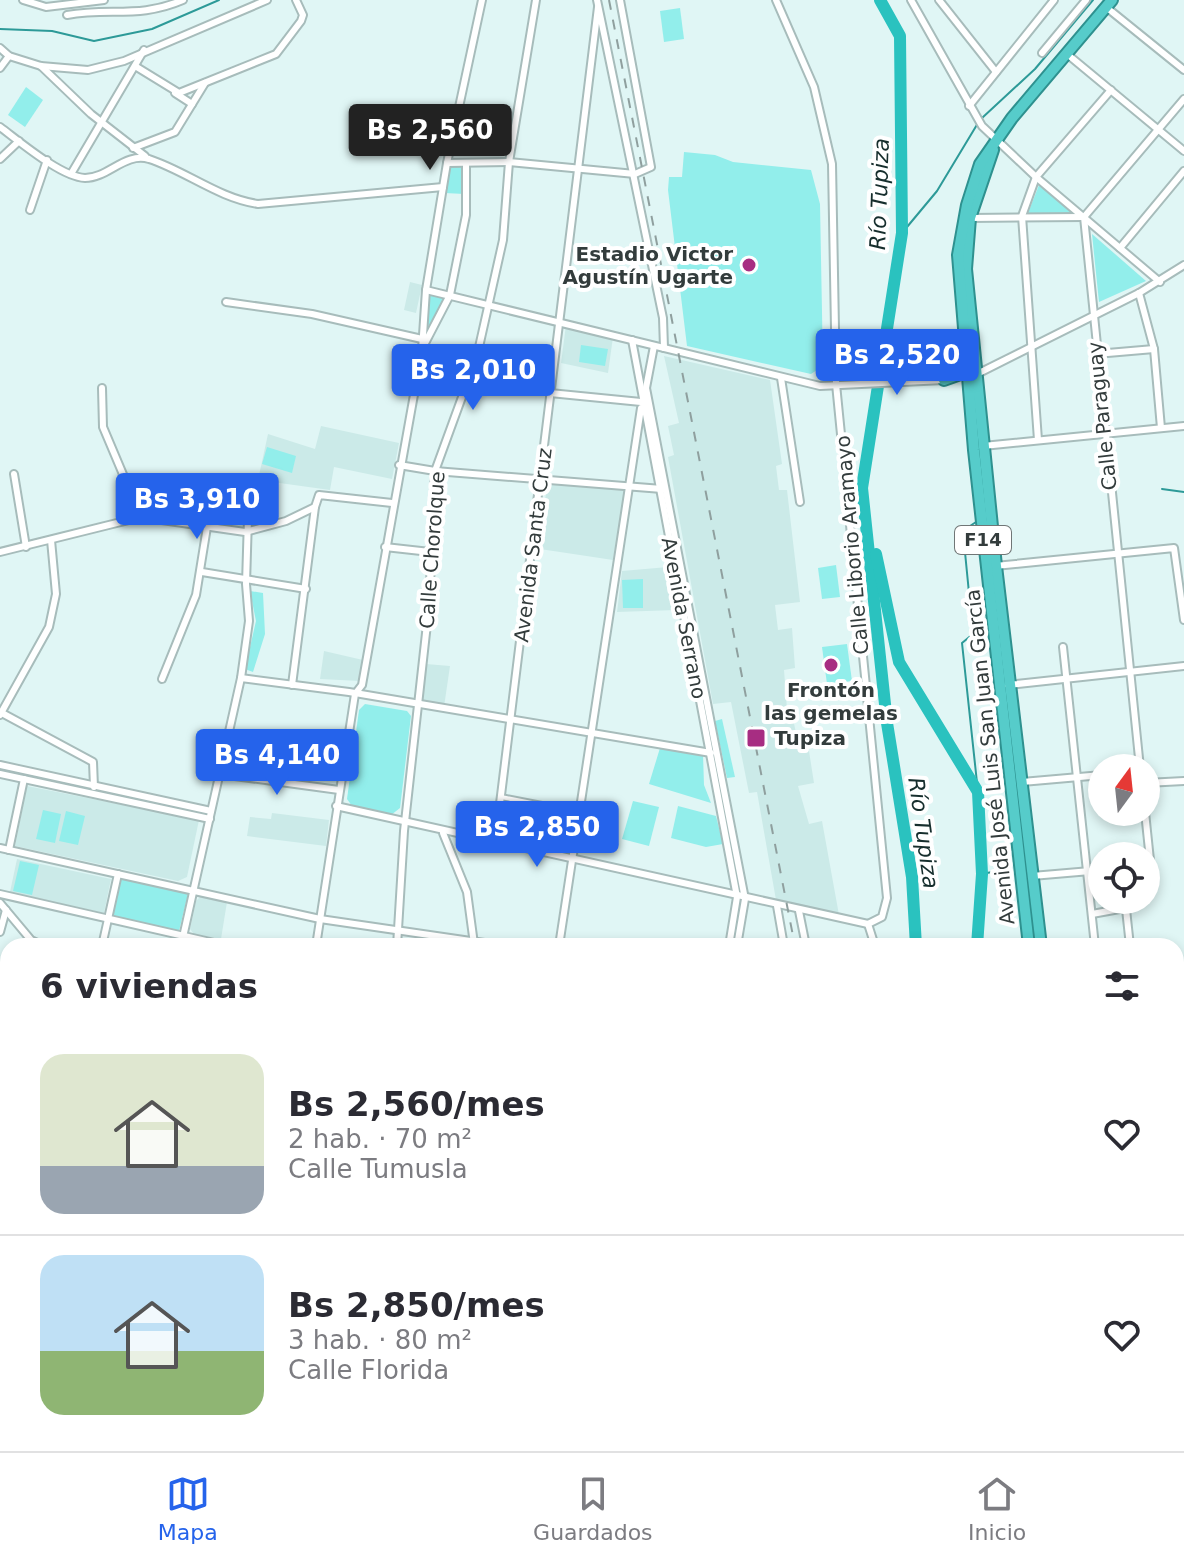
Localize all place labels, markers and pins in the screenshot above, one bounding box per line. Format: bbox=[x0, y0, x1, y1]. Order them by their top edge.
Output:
pin: Bs 2,560 bbox=[347, 104, 513, 172]
place label: Estadio Victor Agustín Ugarte bbox=[562, 242, 733, 289]
marker: Estadio Victor Agustín Ugarte bbox=[740, 256, 758, 274]
pin: Bs 2,520 bbox=[814, 329, 980, 397]
pin: Bs 2,010 bbox=[390, 344, 556, 412]
pin: Bs 3,910 bbox=[114, 473, 280, 541]
marker: Frontón las gemelas bbox=[822, 656, 840, 674]
place label: Frontón las gemelas bbox=[764, 678, 898, 725]
place label: Tupiza bbox=[774, 726, 846, 750]
marker: Tupiza bbox=[745, 727, 767, 749]
pin: Bs 4,140 bbox=[194, 729, 360, 797]
pin: Bs 2,850 bbox=[454, 801, 620, 869]

